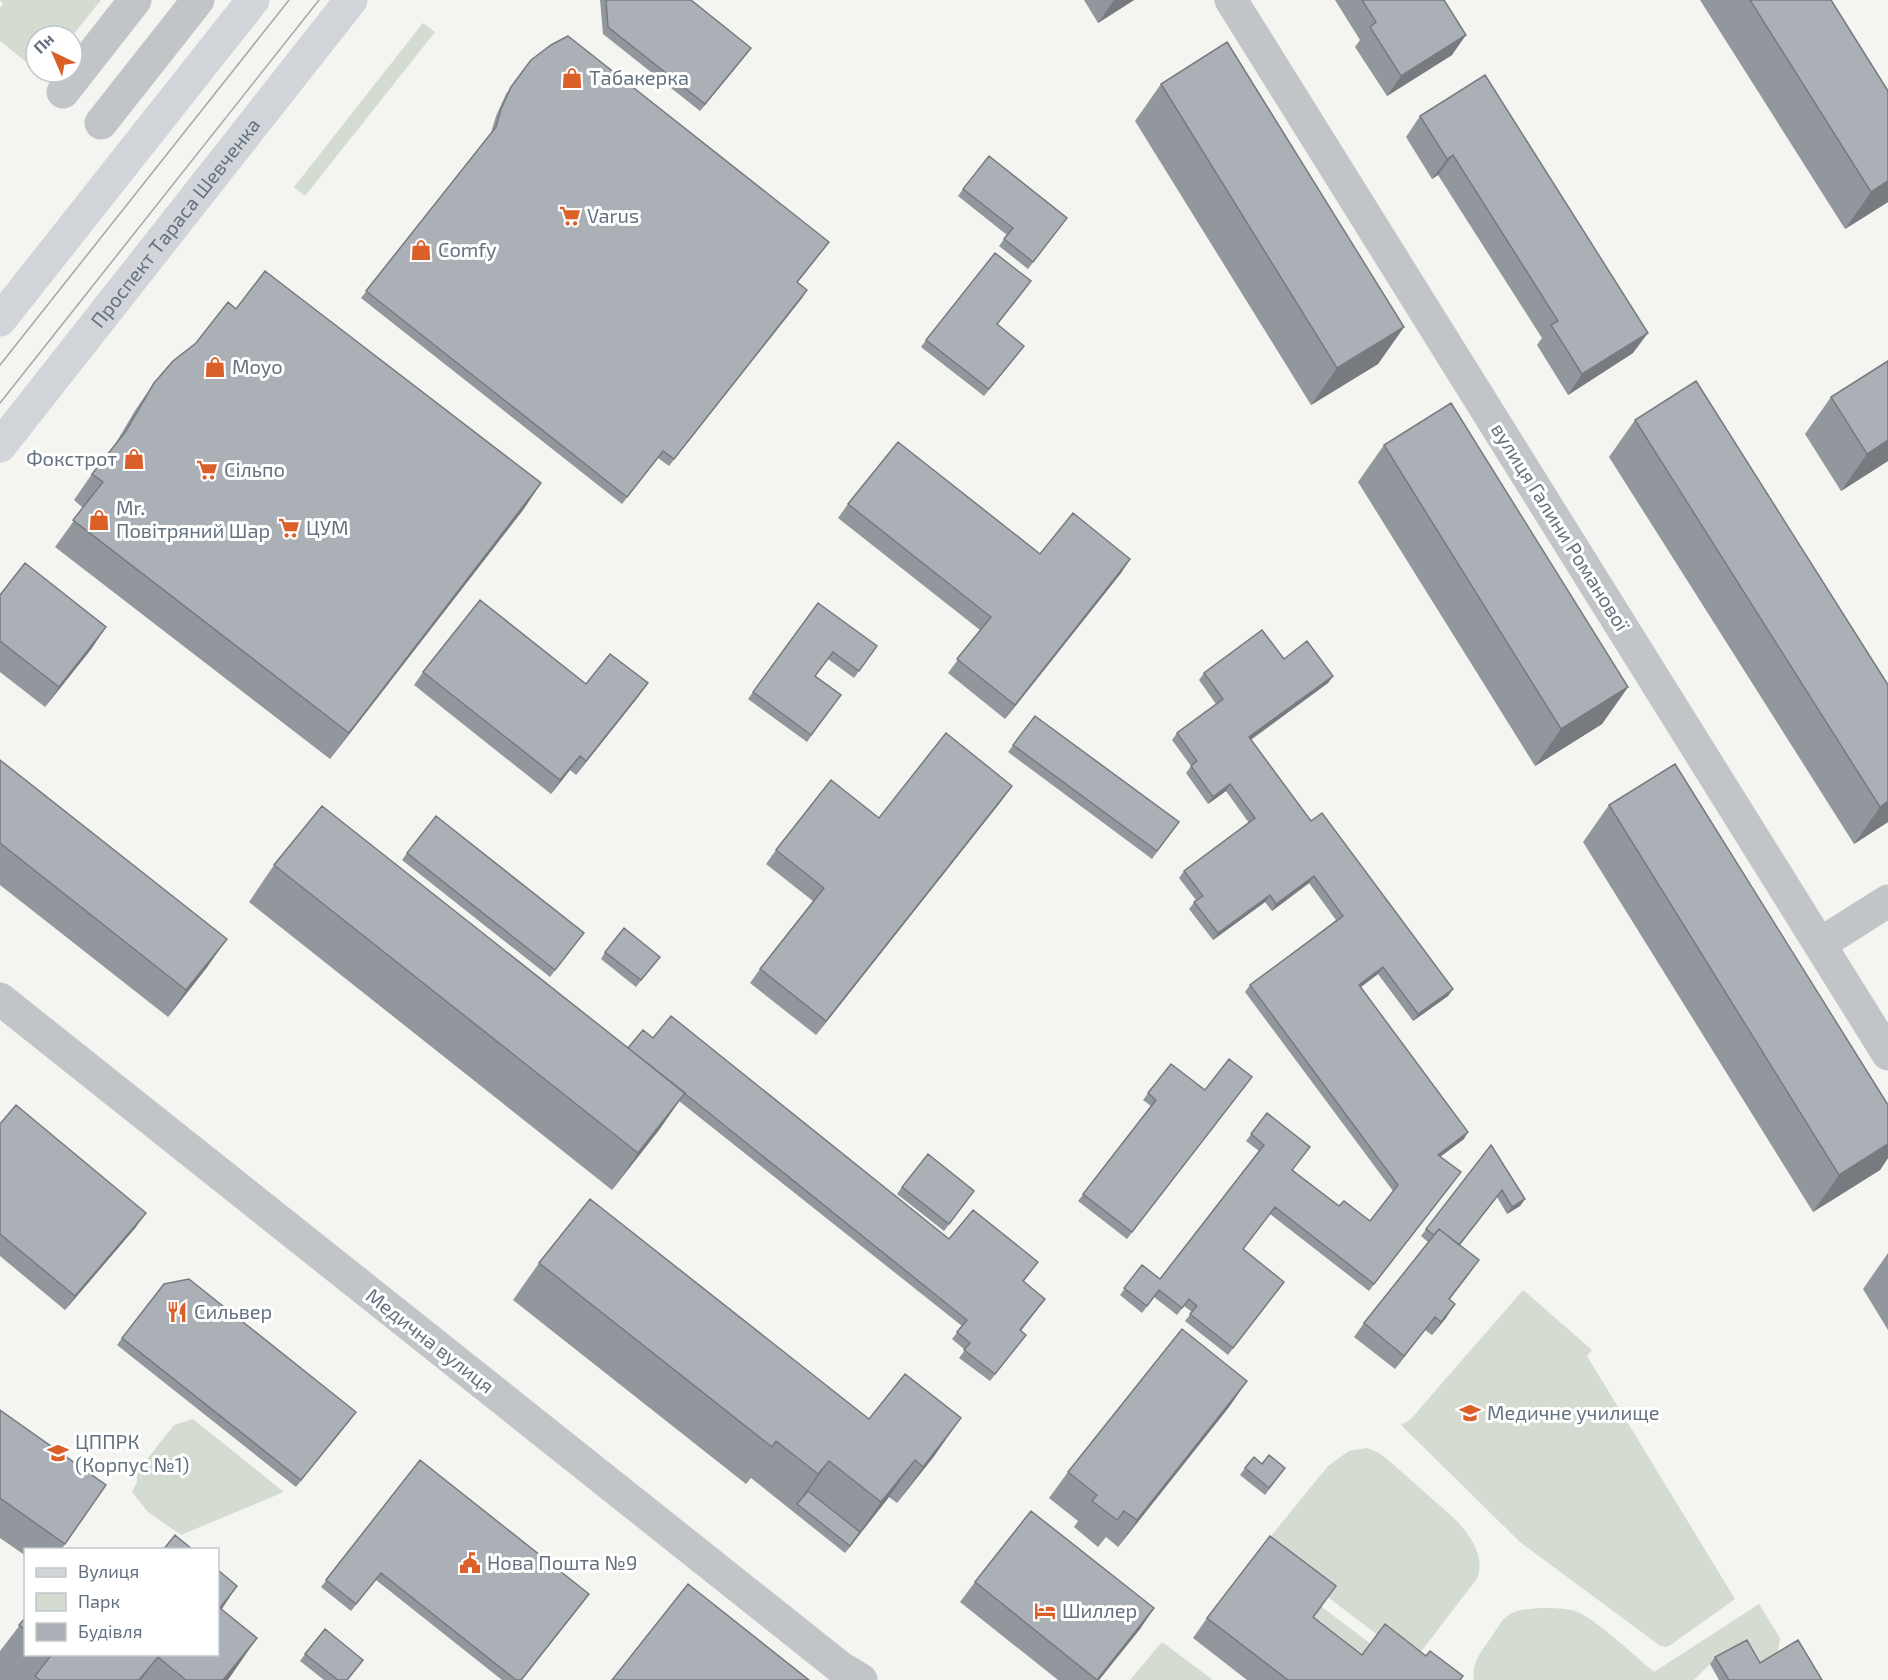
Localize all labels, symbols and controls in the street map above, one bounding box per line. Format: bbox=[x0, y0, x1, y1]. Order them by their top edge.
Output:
north arrow bbox=[24, 24, 84, 84]
text: Пн bbox=[29, 29, 57, 57]
place label: Табакерка bbox=[589, 65, 689, 89]
shop icon: Табакерка bbox=[560, 66, 584, 90]
street label: Проспект Тараса Шевченка bbox=[85, 113, 265, 332]
place label: Varus bbox=[587, 203, 639, 227]
supermarket icon: Varus bbox=[558, 204, 582, 228]
place label: Comfy bbox=[438, 237, 497, 261]
shop icon: Comfy bbox=[409, 238, 433, 262]
place label: Moyo bbox=[232, 354, 283, 378]
shop icon: Moyo bbox=[203, 355, 227, 379]
street label: вулиця Галини Романової bbox=[1486, 418, 1635, 636]
place label: Фокстрот bbox=[26, 446, 117, 470]
shop icon: Фокстрот bbox=[122, 447, 146, 471]
place label: Сільпо bbox=[224, 457, 285, 481]
supermarket icon: Сільпо bbox=[195, 458, 219, 482]
place label: Mr. Повітряний Шар bbox=[116, 495, 270, 542]
shop icon: Mr. Повітряний Шар bbox=[87, 508, 111, 532]
place label: ЦУМ bbox=[306, 515, 349, 539]
supermarket icon: ЦУМ bbox=[277, 516, 301, 540]
street label: Медична вулиця bbox=[361, 1283, 500, 1399]
place label: Сильвер bbox=[194, 1299, 272, 1323]
restaurant icon: Сильвер bbox=[165, 1300, 189, 1324]
place label: Медичне училище bbox=[1487, 1400, 1660, 1425]
school or university icon: Медичне училище bbox=[1458, 1401, 1482, 1425]
place label: ЦППРК (Корпус №1) bbox=[75, 1429, 190, 1477]
school or university icon: ЦППРК (Корпус №1) bbox=[46, 1441, 70, 1465]
legend bbox=[24, 1548, 219, 1656]
place label: Нова Пошта №9 bbox=[487, 1550, 637, 1574]
public building icon: Нова Пошта №9 bbox=[458, 1551, 482, 1575]
text: Вулиця bbox=[78, 1560, 139, 1582]
text: Парк bbox=[78, 1590, 120, 1612]
place label: Шиллер bbox=[1062, 1598, 1137, 1622]
hotel icon: Шиллер bbox=[1033, 1599, 1057, 1623]
text: Будівля bbox=[78, 1620, 142, 1642]

